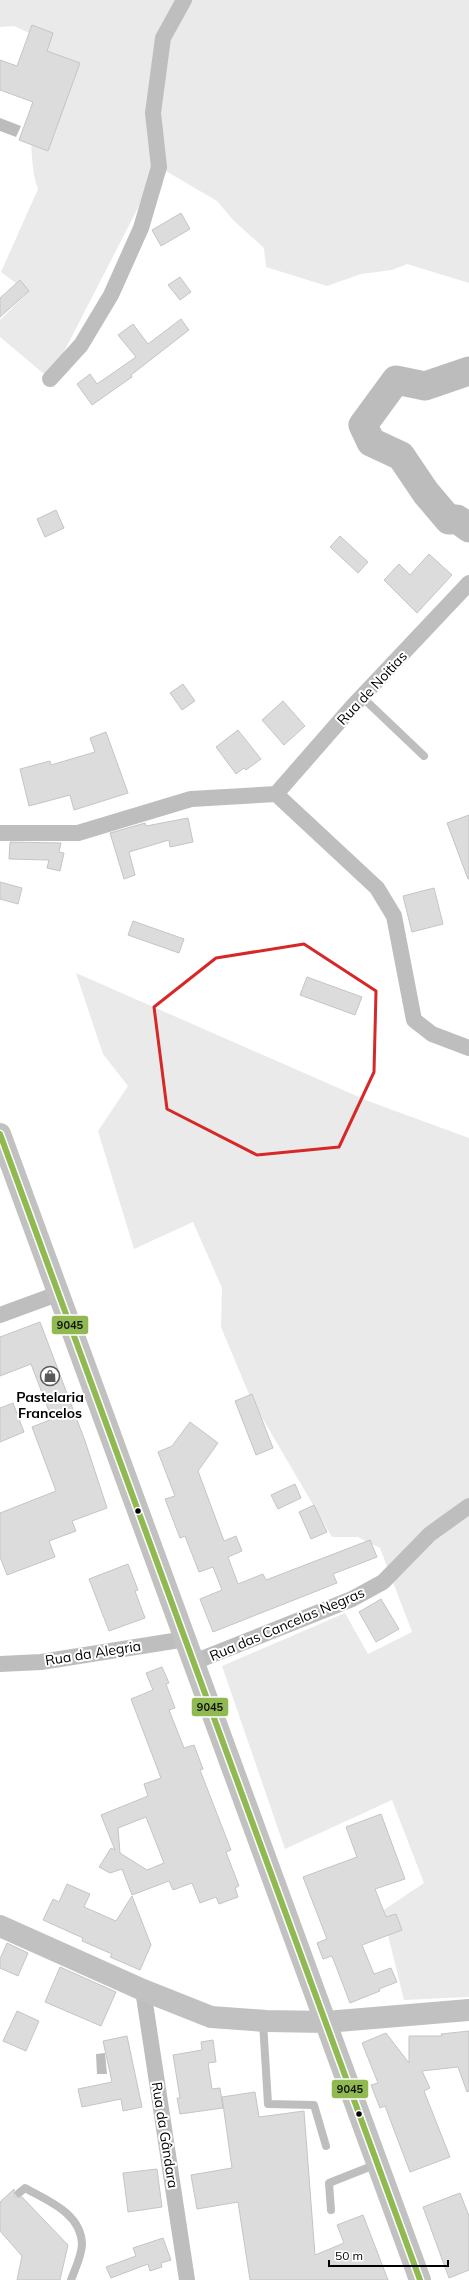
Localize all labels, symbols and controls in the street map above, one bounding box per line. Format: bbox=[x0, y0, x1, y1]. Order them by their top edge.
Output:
street label: Rua de Noitias bbox=[333, 647, 411, 729]
line badge: 9045 bbox=[51, 1315, 89, 1335]
text: 9045 bbox=[57, 1318, 84, 1332]
shop icon: Pastelaria Francelos bbox=[39, 1365, 61, 1387]
place label: Pastelaria Francelos bbox=[16, 1388, 84, 1422]
unlabelled marker bbox=[133, 1506, 143, 1516]
street label: Rua das Cancelas Negras bbox=[207, 1583, 367, 1665]
street label: Rua da Alegria bbox=[44, 1637, 142, 1669]
line badge: 9045 bbox=[191, 1697, 229, 1717]
text: 9045 bbox=[197, 1700, 224, 1714]
line badge: 9045 bbox=[331, 2079, 369, 2099]
street label: Rua da Gândara bbox=[148, 2081, 182, 2189]
text: 9045 bbox=[337, 2082, 364, 2096]
unlabelled marker bbox=[354, 2109, 364, 2119]
scale bar bbox=[329, 2242, 448, 2268]
text: 50 m bbox=[335, 2248, 363, 2263]

